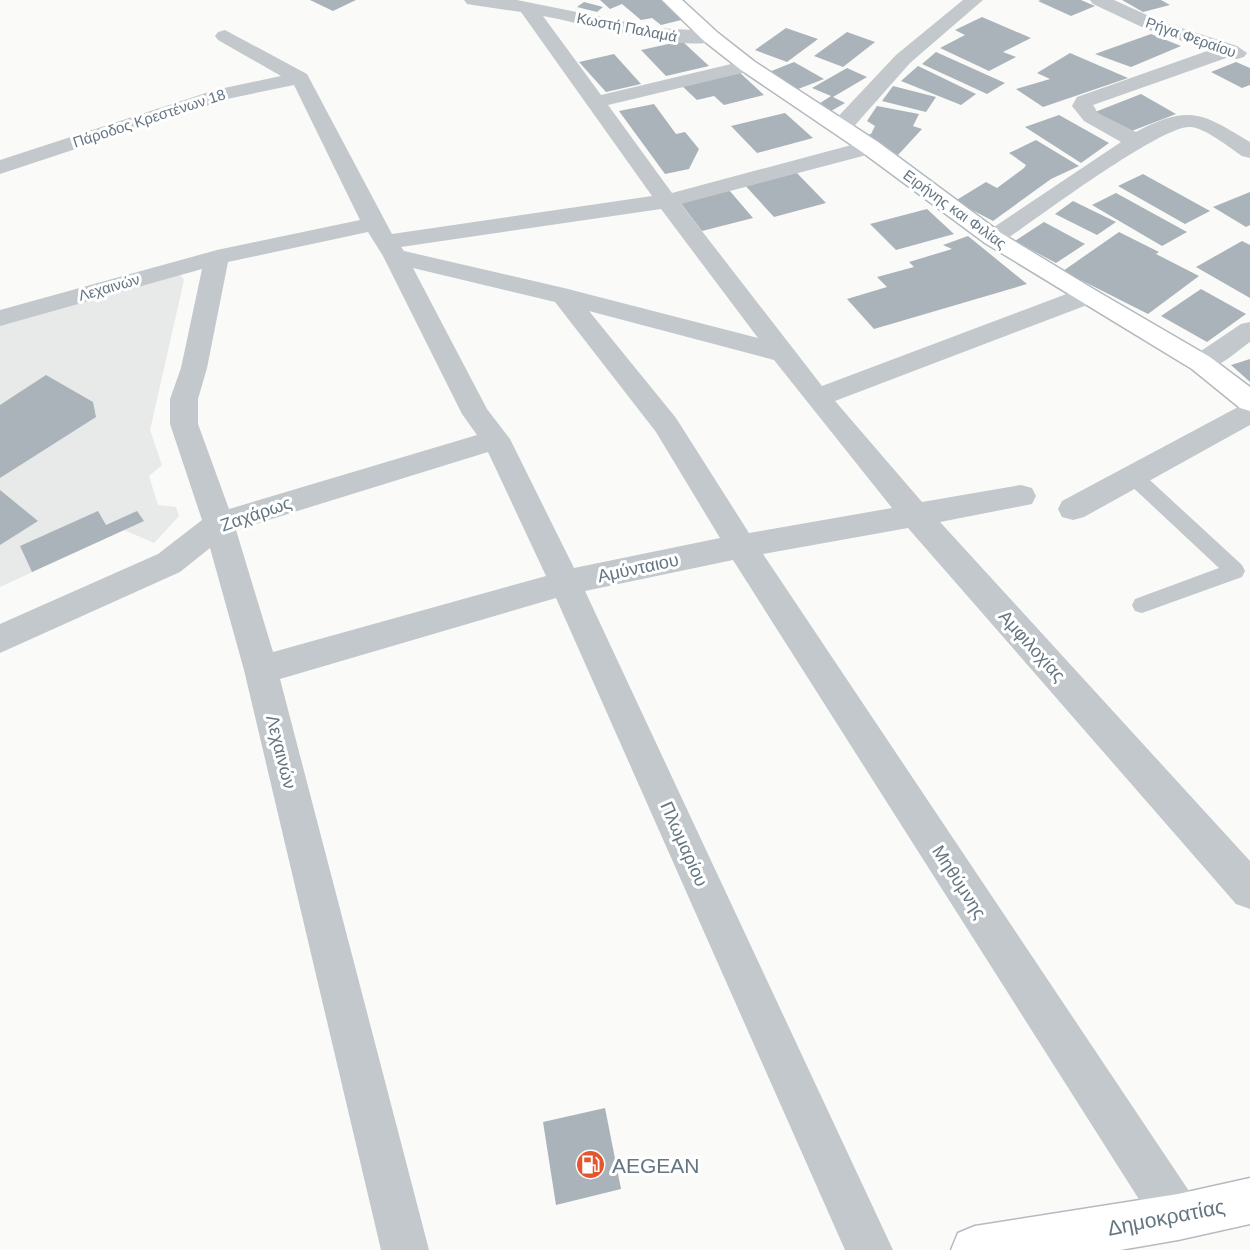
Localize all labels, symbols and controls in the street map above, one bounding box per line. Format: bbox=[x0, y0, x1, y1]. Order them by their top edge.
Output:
street label: Κωστή Παλαμά bbox=[575, 9, 679, 45]
street label: Ρήγα Φεραίου bbox=[1144, 14, 1238, 60]
street label: Πάροδος Κρεστένων 18 bbox=[71, 85, 227, 151]
street label: Ειρήνης και Φιλίας bbox=[900, 166, 1010, 252]
street label: Λεχαινών bbox=[76, 270, 142, 304]
street label: Ζαχάρως bbox=[218, 492, 294, 535]
street label: Αμύνταιου bbox=[596, 550, 680, 586]
street label: Αμφιλοχίας bbox=[995, 606, 1069, 686]
street label: Λεχαινών bbox=[262, 713, 300, 791]
street label: Πλωμαρίου bbox=[656, 799, 712, 889]
street label: Μηθύμνης bbox=[928, 842, 990, 922]
fuel station icon: AEGEAN bbox=[575, 1149, 607, 1181]
place label: AEGEAN bbox=[612, 1154, 700, 1177]
street label: Δημοκρατίας bbox=[1105, 1194, 1227, 1240]

